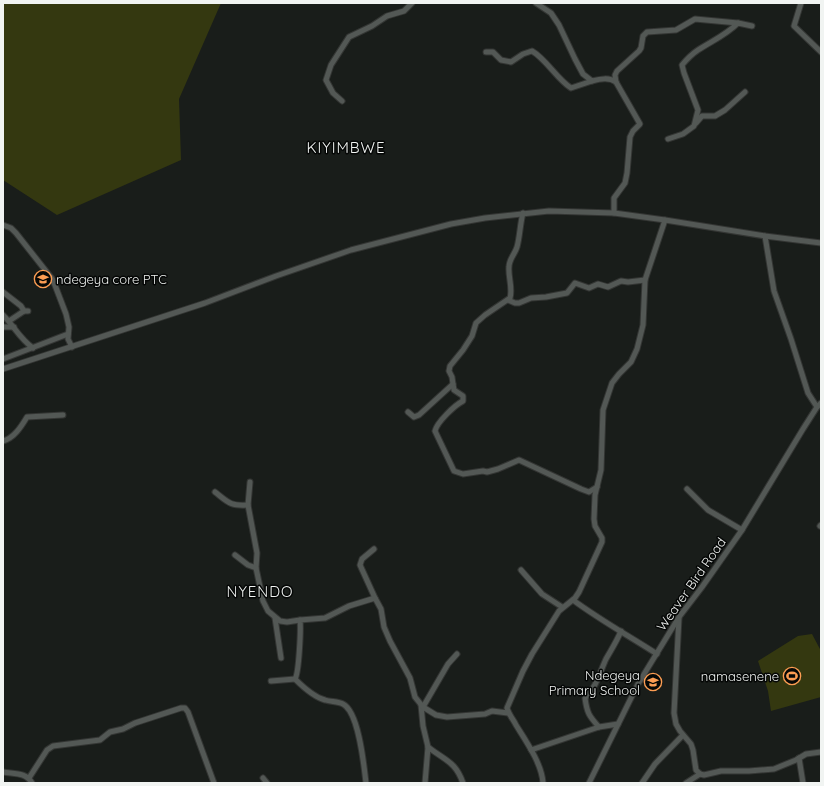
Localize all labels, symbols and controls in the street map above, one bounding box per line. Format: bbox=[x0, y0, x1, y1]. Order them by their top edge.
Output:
district label: KIYIMBWE bbox=[306, 138, 386, 157]
school or university icon: ndegeya core PTC bbox=[33, 269, 53, 289]
place label: ndegeya core PTC bbox=[56, 271, 167, 287]
street label: Weaver Bird Road bbox=[653, 534, 729, 634]
district label: NYENDO bbox=[226, 582, 294, 601]
sports icon: namasenene bbox=[782, 666, 802, 686]
place label: Ndegeya Primary School bbox=[549, 667, 640, 698]
place label: namasenene bbox=[701, 668, 779, 684]
school or university icon: Ndegeya Primary School bbox=[643, 672, 663, 692]

